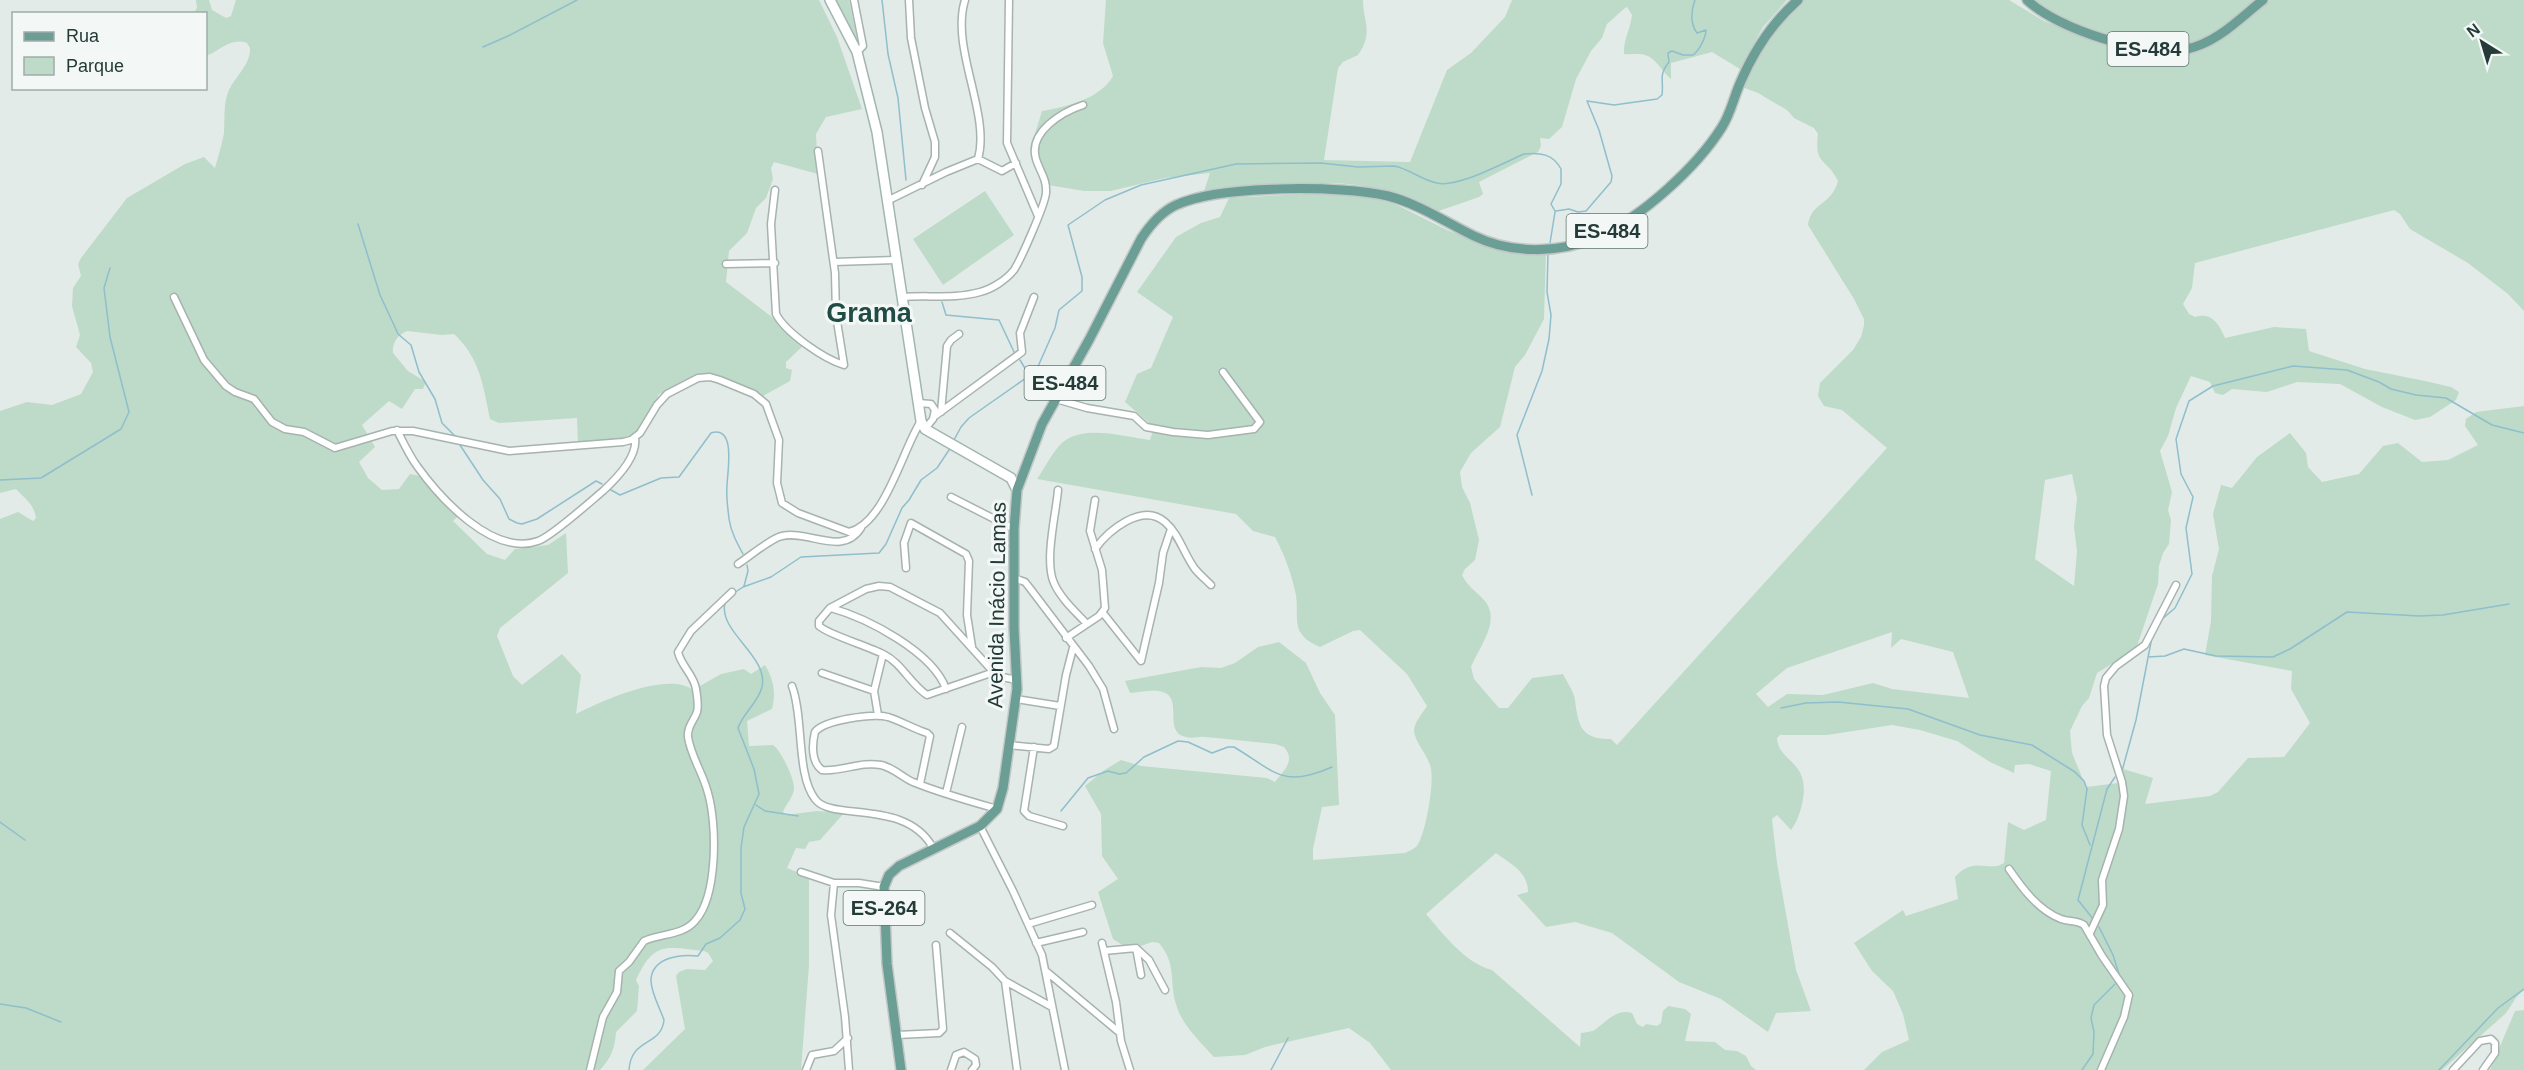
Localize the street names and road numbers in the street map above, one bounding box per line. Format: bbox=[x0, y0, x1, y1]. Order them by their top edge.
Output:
road number: ES-484 bbox=[2108, 32, 2188, 66]
road number: ES-484 bbox=[1566, 214, 1648, 248]
road number: ES-484 bbox=[1024, 366, 1106, 400]
street label: Avenida Inácio Lamas bbox=[983, 502, 1010, 708]
road number: ES-264 bbox=[844, 891, 924, 925]

